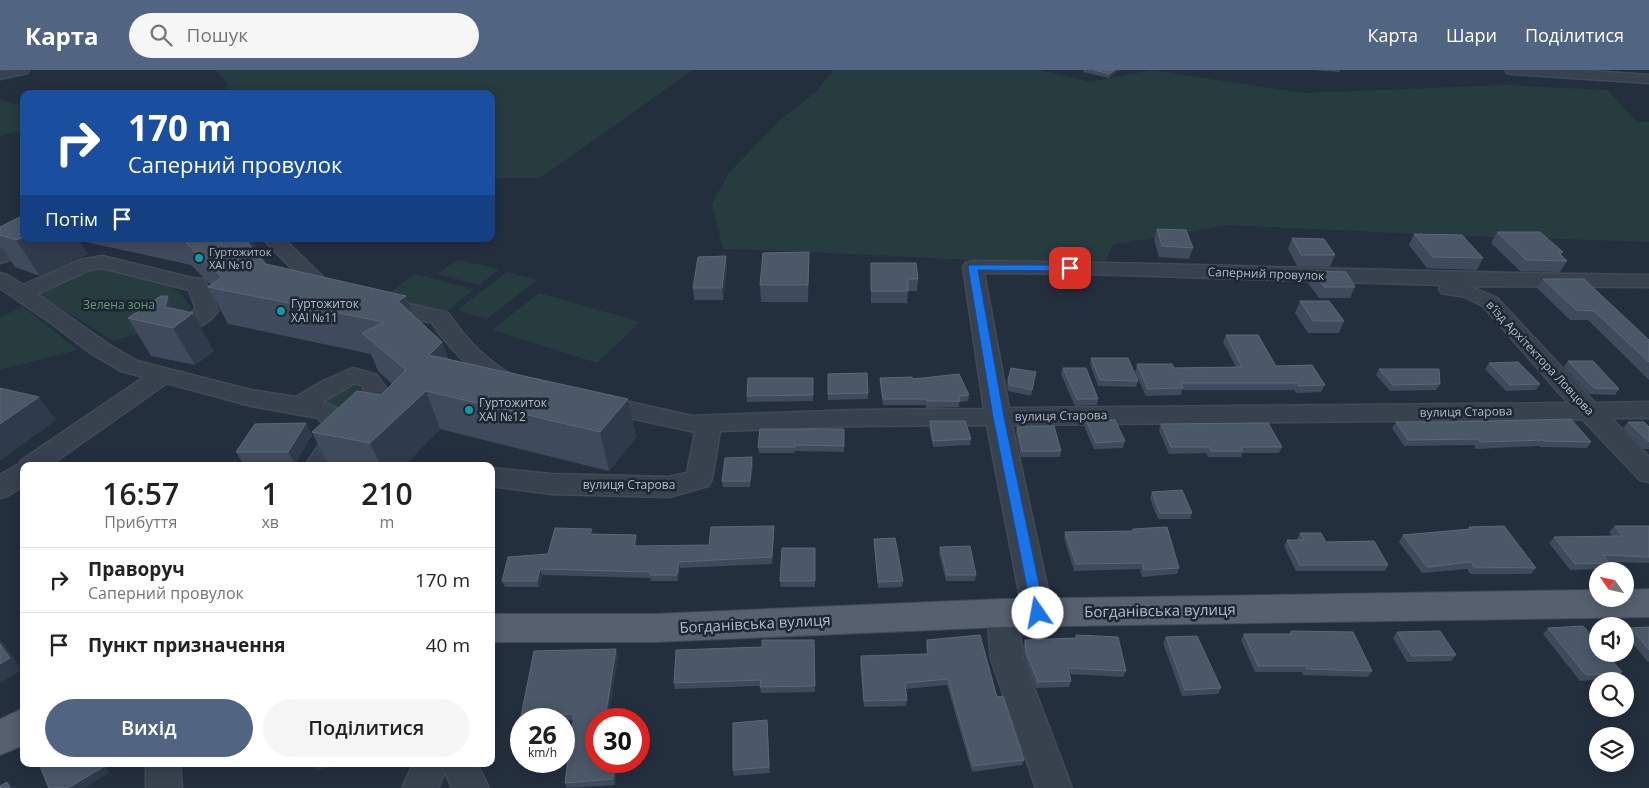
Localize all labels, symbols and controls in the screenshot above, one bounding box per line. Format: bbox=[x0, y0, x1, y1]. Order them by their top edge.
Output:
search box bbox=[129, 13, 479, 58]
text: Карта bbox=[25, 19, 99, 52]
icon: search bbox=[147, 21, 175, 49]
text: Пошук bbox=[187, 22, 248, 48]
text: Карта bbox=[1367, 23, 1418, 47]
text: Шари bbox=[1446, 23, 1497, 47]
text: Поділитися bbox=[1525, 23, 1624, 47]
text: 170 m bbox=[128, 104, 232, 151]
icon: right bbox=[45, 110, 110, 175]
text: Саперний провулок bbox=[128, 149, 342, 179]
icon: arrive bbox=[108, 205, 136, 233]
text: Потім bbox=[45, 206, 98, 232]
place label: Гуртожиток ХАІ №10 bbox=[209, 244, 272, 272]
pin bbox=[1049, 247, 1091, 289]
marker: Гуртожиток ХАІ №10 bbox=[193, 252, 205, 264]
icon: arrive bbox=[1056, 254, 1084, 282]
street label: Саперний провулок bbox=[1207, 263, 1326, 284]
place label: Гуртожиток ХАІ №11 bbox=[291, 295, 360, 326]
park label: Зелена зона bbox=[83, 296, 155, 313]
street label: в’їзд Архітектора Ловцова bbox=[1483, 296, 1598, 419]
marker: Гуртожиток ХАІ №11 bbox=[275, 305, 287, 317]
place label: Гуртожиток ХАІ №12 bbox=[479, 394, 548, 425]
street label: вулиця Старова bbox=[1420, 402, 1512, 421]
marker: Гуртожиток ХАІ №12 bbox=[463, 404, 475, 416]
street label: вулиця Старова bbox=[1015, 406, 1107, 425]
text: 16:57 bbox=[102, 473, 179, 514]
text: 1 bbox=[262, 473, 279, 514]
text: 210 bbox=[361, 473, 413, 514]
street label: вулиця Старова bbox=[583, 476, 675, 493]
text: Прибуття bbox=[104, 511, 177, 533]
text: хв bbox=[261, 511, 279, 533]
text: m bbox=[380, 511, 394, 533]
text: Праворуч bbox=[88, 556, 185, 582]
north arrow bbox=[1589, 562, 1634, 608]
map controls bbox=[1589, 562, 1634, 772]
icon: right bbox=[45, 566, 73, 594]
text: 170 m bbox=[415, 567, 470, 593]
text: Саперний провулок bbox=[88, 582, 244, 604]
position arrow bbox=[1011, 586, 1063, 638]
street label: Богданівська вулиця bbox=[1084, 599, 1236, 621]
street label: Богданівська вулиця bbox=[679, 609, 831, 637]
button: sound bbox=[1589, 617, 1634, 662]
icon: arrive bbox=[45, 631, 73, 659]
text: Пункт призначення bbox=[88, 632, 286, 658]
text: 40 m bbox=[426, 632, 470, 658]
button: search bbox=[1589, 672, 1634, 717]
button: Вихід bbox=[45, 699, 253, 757]
button: Поділитися bbox=[263, 699, 470, 757]
speed limit sign: 30 bbox=[585, 708, 650, 773]
text: 26 bbox=[528, 717, 557, 751]
button: layers bbox=[1589, 727, 1634, 772]
text: km/h bbox=[528, 744, 557, 761]

